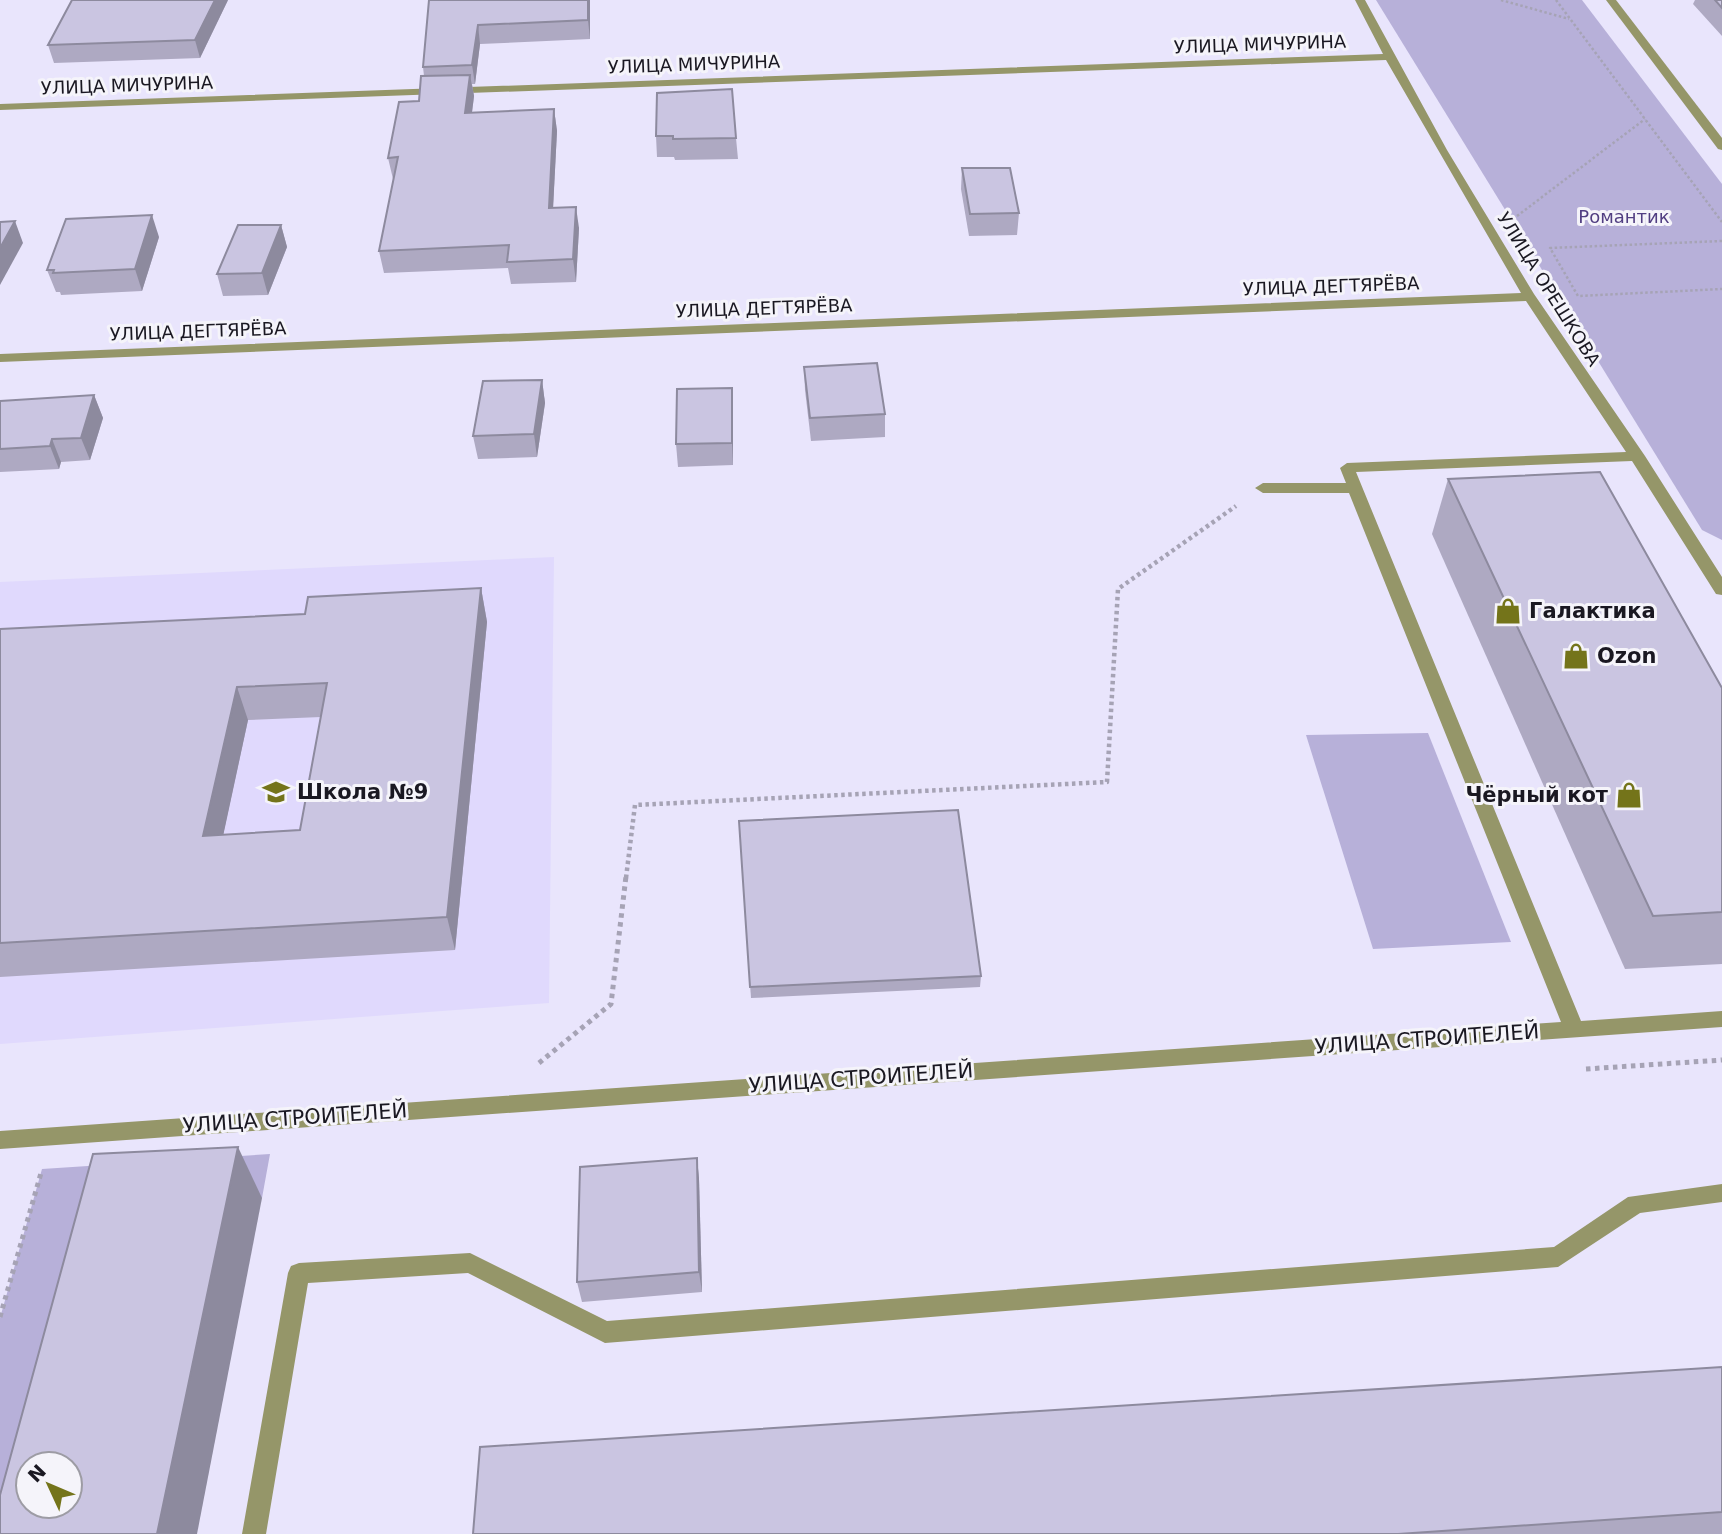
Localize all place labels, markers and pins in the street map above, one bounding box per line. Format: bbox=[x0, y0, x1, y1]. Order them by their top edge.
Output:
shop icon: Галактика bbox=[1493, 596, 1523, 626]
place label: Галактика bbox=[1529, 599, 1656, 623]
shop icon: Ozon bbox=[1561, 641, 1591, 671]
place label: Ozon bbox=[1597, 644, 1656, 668]
school or university icon: Школа №9 bbox=[261, 777, 291, 807]
place label: Школа №9 bbox=[297, 780, 428, 804]
shop icon: Чёрный кот bbox=[1614, 780, 1644, 810]
place label: Чёрный кот bbox=[1465, 783, 1609, 807]

